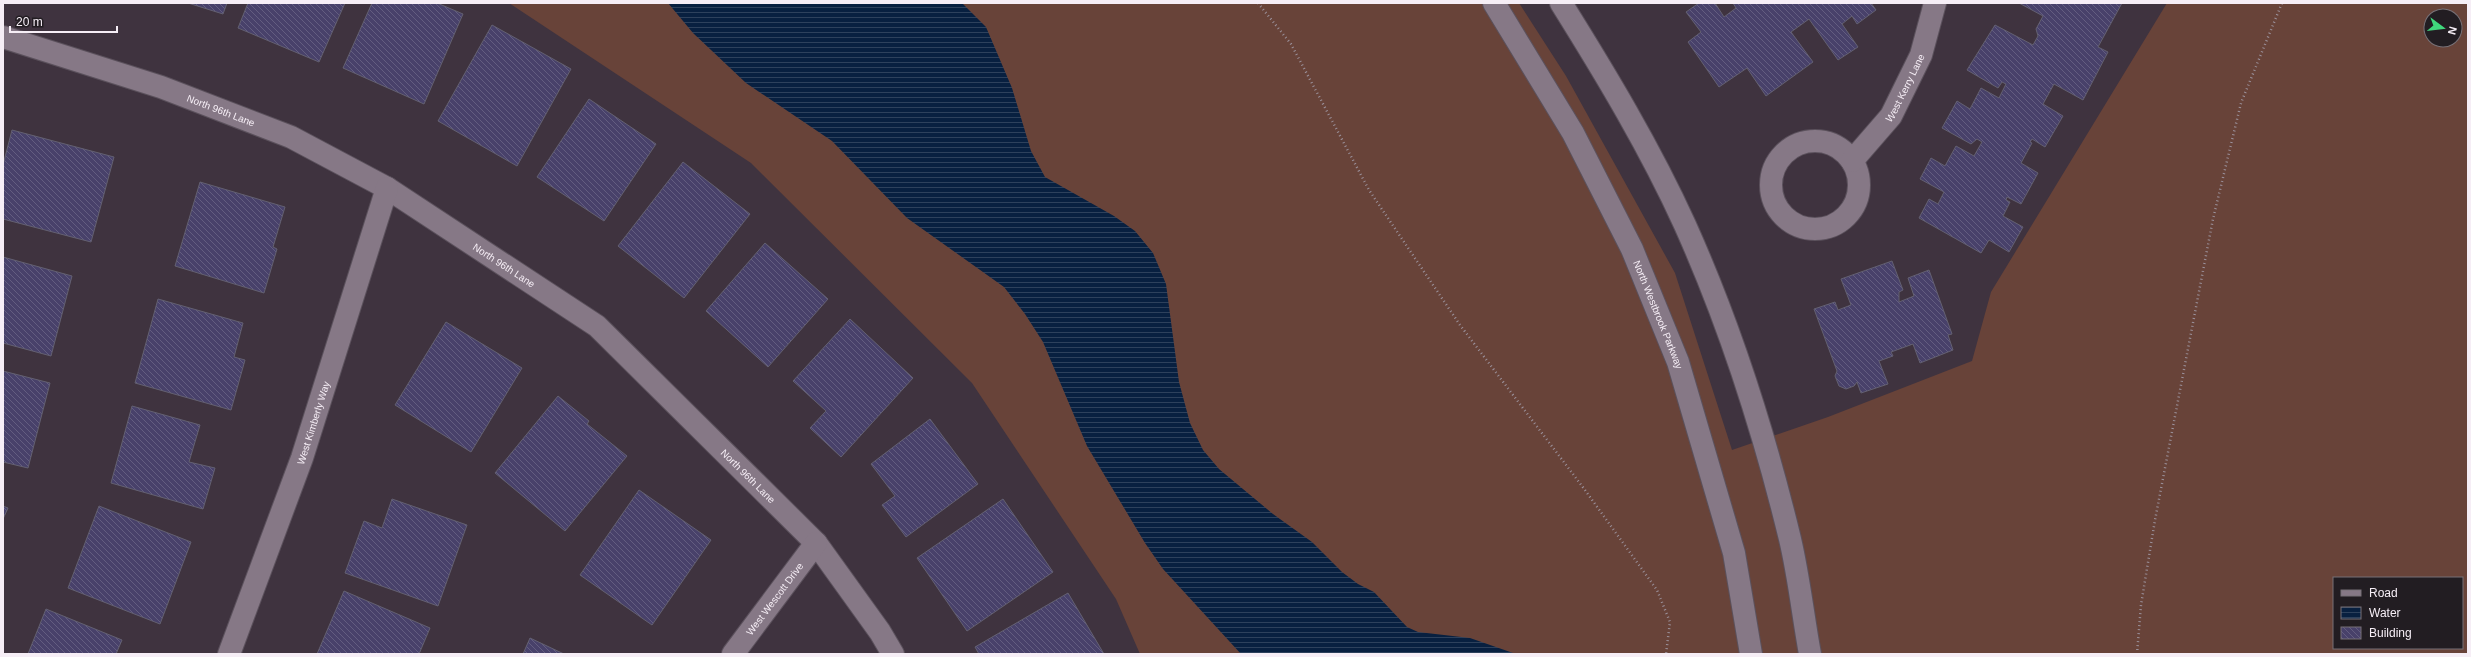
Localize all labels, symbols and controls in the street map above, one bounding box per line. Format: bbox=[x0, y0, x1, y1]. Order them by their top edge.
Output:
scale bar bbox=[10, 8, 117, 34]
north arrow bbox=[2423, 8, 2463, 48]
text: 20 m bbox=[16, 15, 43, 29]
text: N bbox=[2446, 25, 2459, 36]
street label: West Kerry Lane bbox=[1883, 52, 1927, 124]
street label: North 96th Lane bbox=[185, 93, 257, 129]
street label: North 96th Lane bbox=[471, 241, 537, 290]
street label: North Westbrook Parkway bbox=[1631, 259, 1685, 370]
street label: West Kimberly Way bbox=[295, 380, 332, 466]
street label: North 96th Lane bbox=[719, 447, 778, 506]
street label: West Wescott Drive bbox=[744, 560, 806, 637]
legend bbox=[2333, 577, 2463, 649]
text: Road bbox=[2369, 586, 2398, 600]
text: Water bbox=[2369, 606, 2401, 620]
text: Building bbox=[2369, 626, 2412, 640]

